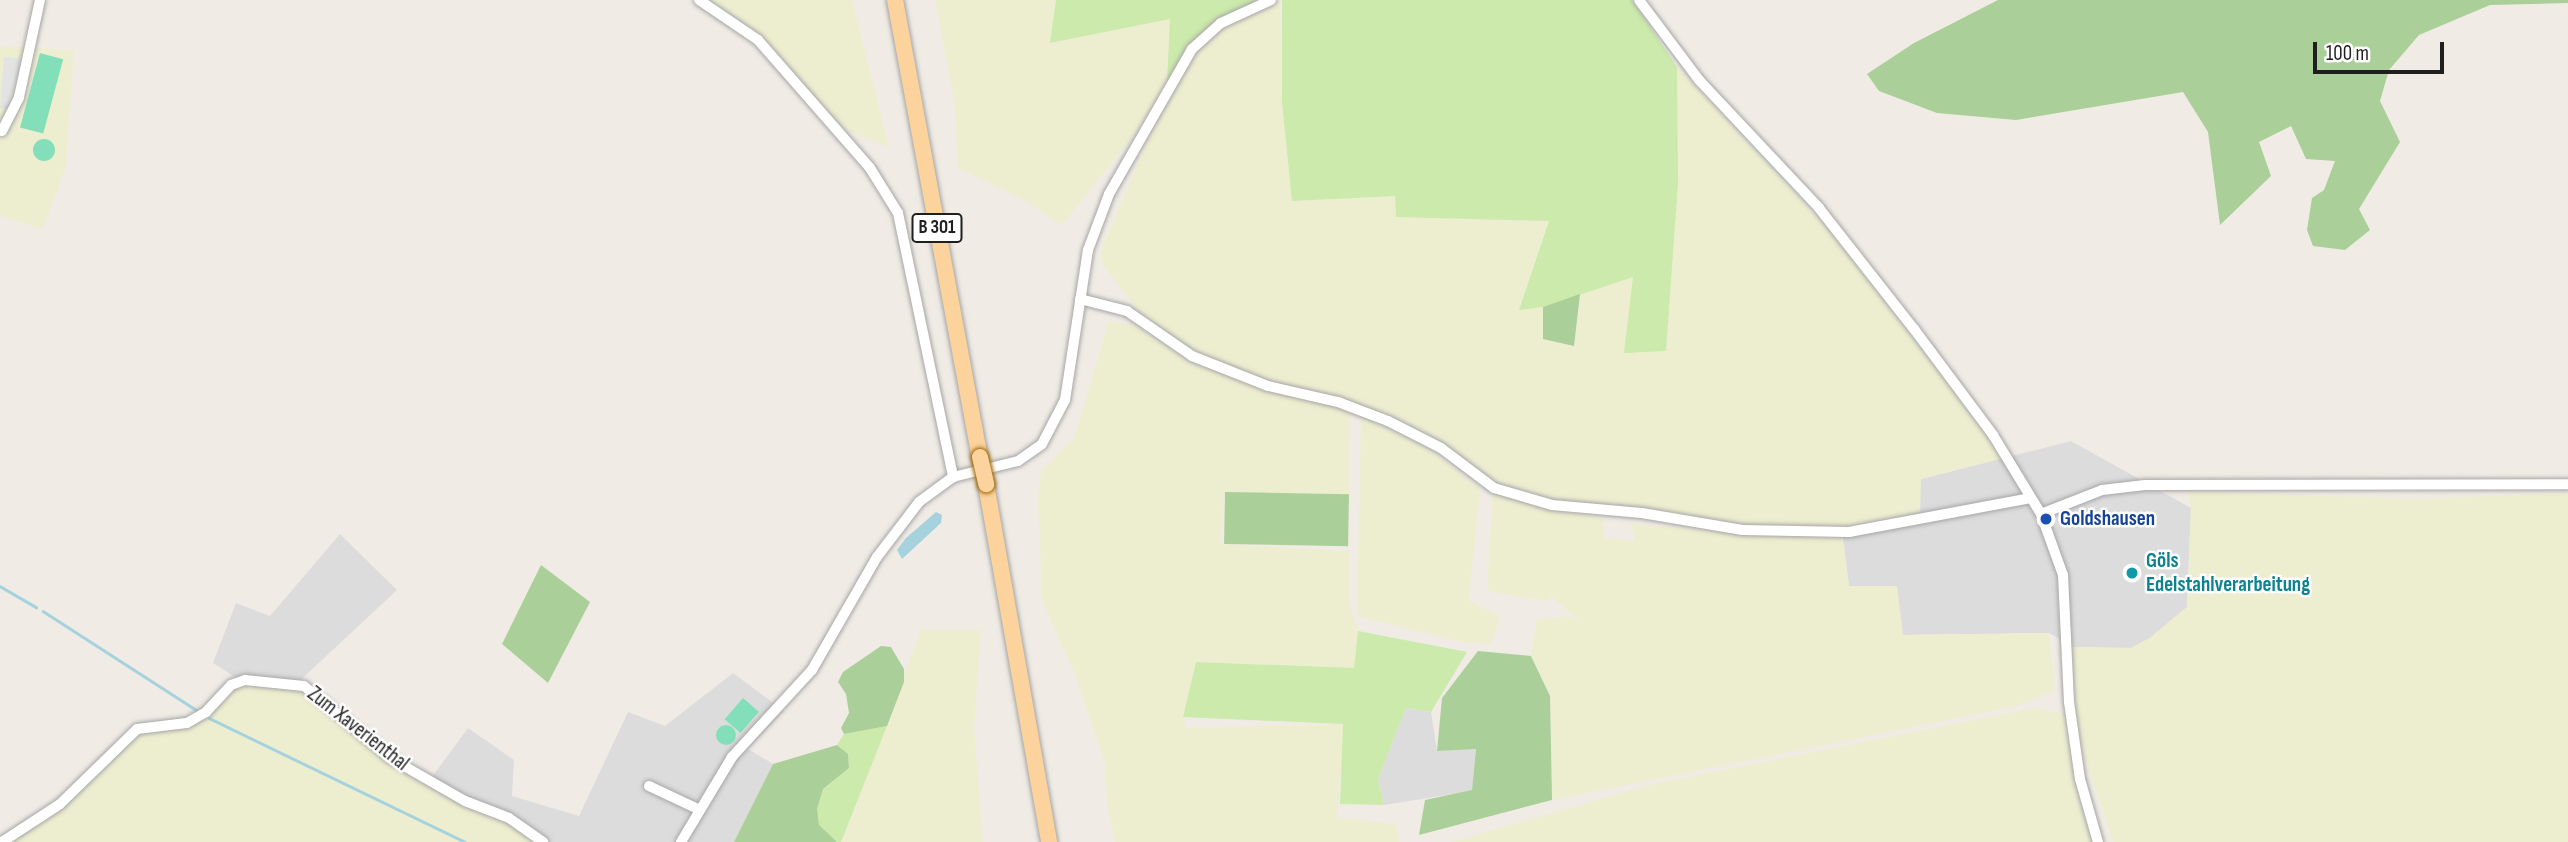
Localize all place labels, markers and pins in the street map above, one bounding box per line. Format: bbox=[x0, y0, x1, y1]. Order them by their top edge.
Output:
place label: Goldshausen bbox=[2060, 506, 2155, 532]
marker: Goldshausen bbox=[2038, 511, 2054, 527]
place label: Göls Edelstahlverarbeitung bbox=[2146, 548, 2310, 598]
marker: Göls Edelstahlverarbeitung bbox=[2124, 565, 2140, 581]

